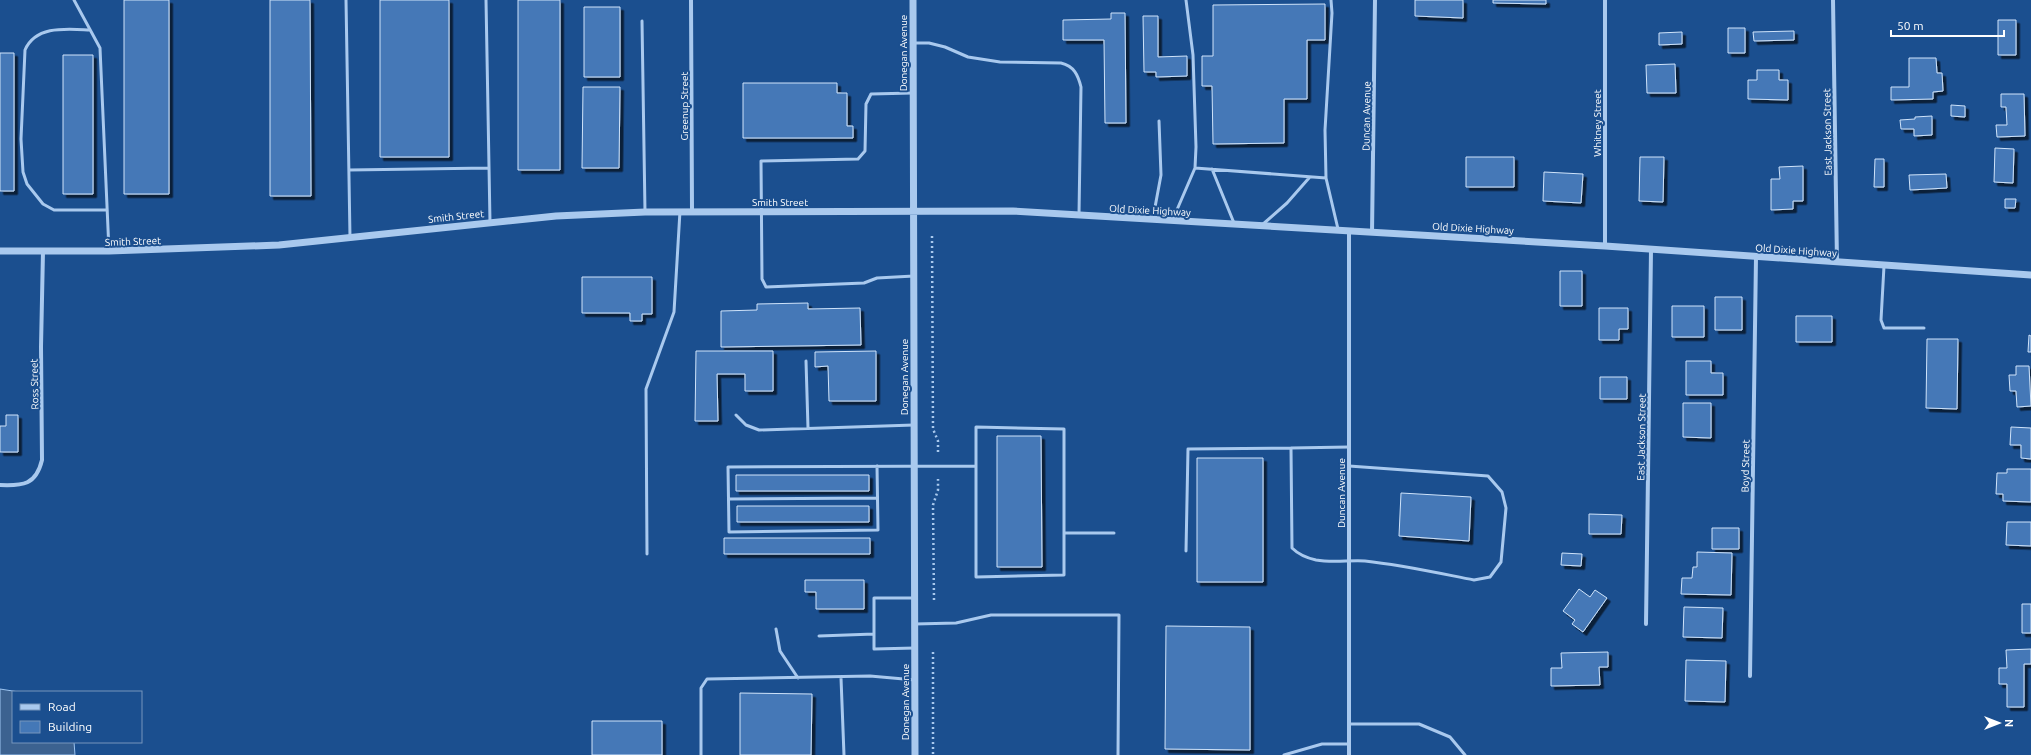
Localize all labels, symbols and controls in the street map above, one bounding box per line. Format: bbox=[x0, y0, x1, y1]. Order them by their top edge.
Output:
scale bar bbox=[1891, 12, 2004, 38]
street label: Donegan Avenue bbox=[898, 15, 909, 91]
text: 50 m bbox=[1897, 19, 1924, 32]
street label: Greenup Street bbox=[679, 71, 690, 140]
street label: Duncan Avenue bbox=[1360, 81, 1373, 151]
street label: East Jackson Street bbox=[1821, 88, 1834, 176]
street label: Whitney Street bbox=[1592, 89, 1603, 157]
street label: Smith Street bbox=[752, 197, 808, 208]
street label: Old Dixie Highway bbox=[1109, 203, 1191, 218]
street label: Smith Street bbox=[428, 208, 485, 225]
street label: Old Dixie Highway bbox=[1432, 221, 1514, 236]
street label: Smith Street bbox=[105, 235, 161, 248]
street label: Old Dixie Highway bbox=[1755, 242, 1837, 259]
street label: Donegan Avenue bbox=[899, 339, 910, 415]
street label: Ross Street bbox=[29, 358, 40, 410]
street label: East Jackson Street bbox=[1635, 393, 1648, 481]
street label: Boyd Street bbox=[1740, 439, 1751, 493]
street label: Duncan Avenue bbox=[1336, 458, 1347, 528]
street label: Donegan Avenue bbox=[900, 664, 911, 740]
legend bbox=[12, 691, 142, 743]
text: Road bbox=[48, 700, 76, 713]
north arrow bbox=[1979, 703, 2019, 743]
text: N bbox=[2003, 719, 2015, 727]
text: Building bbox=[48, 720, 92, 733]

